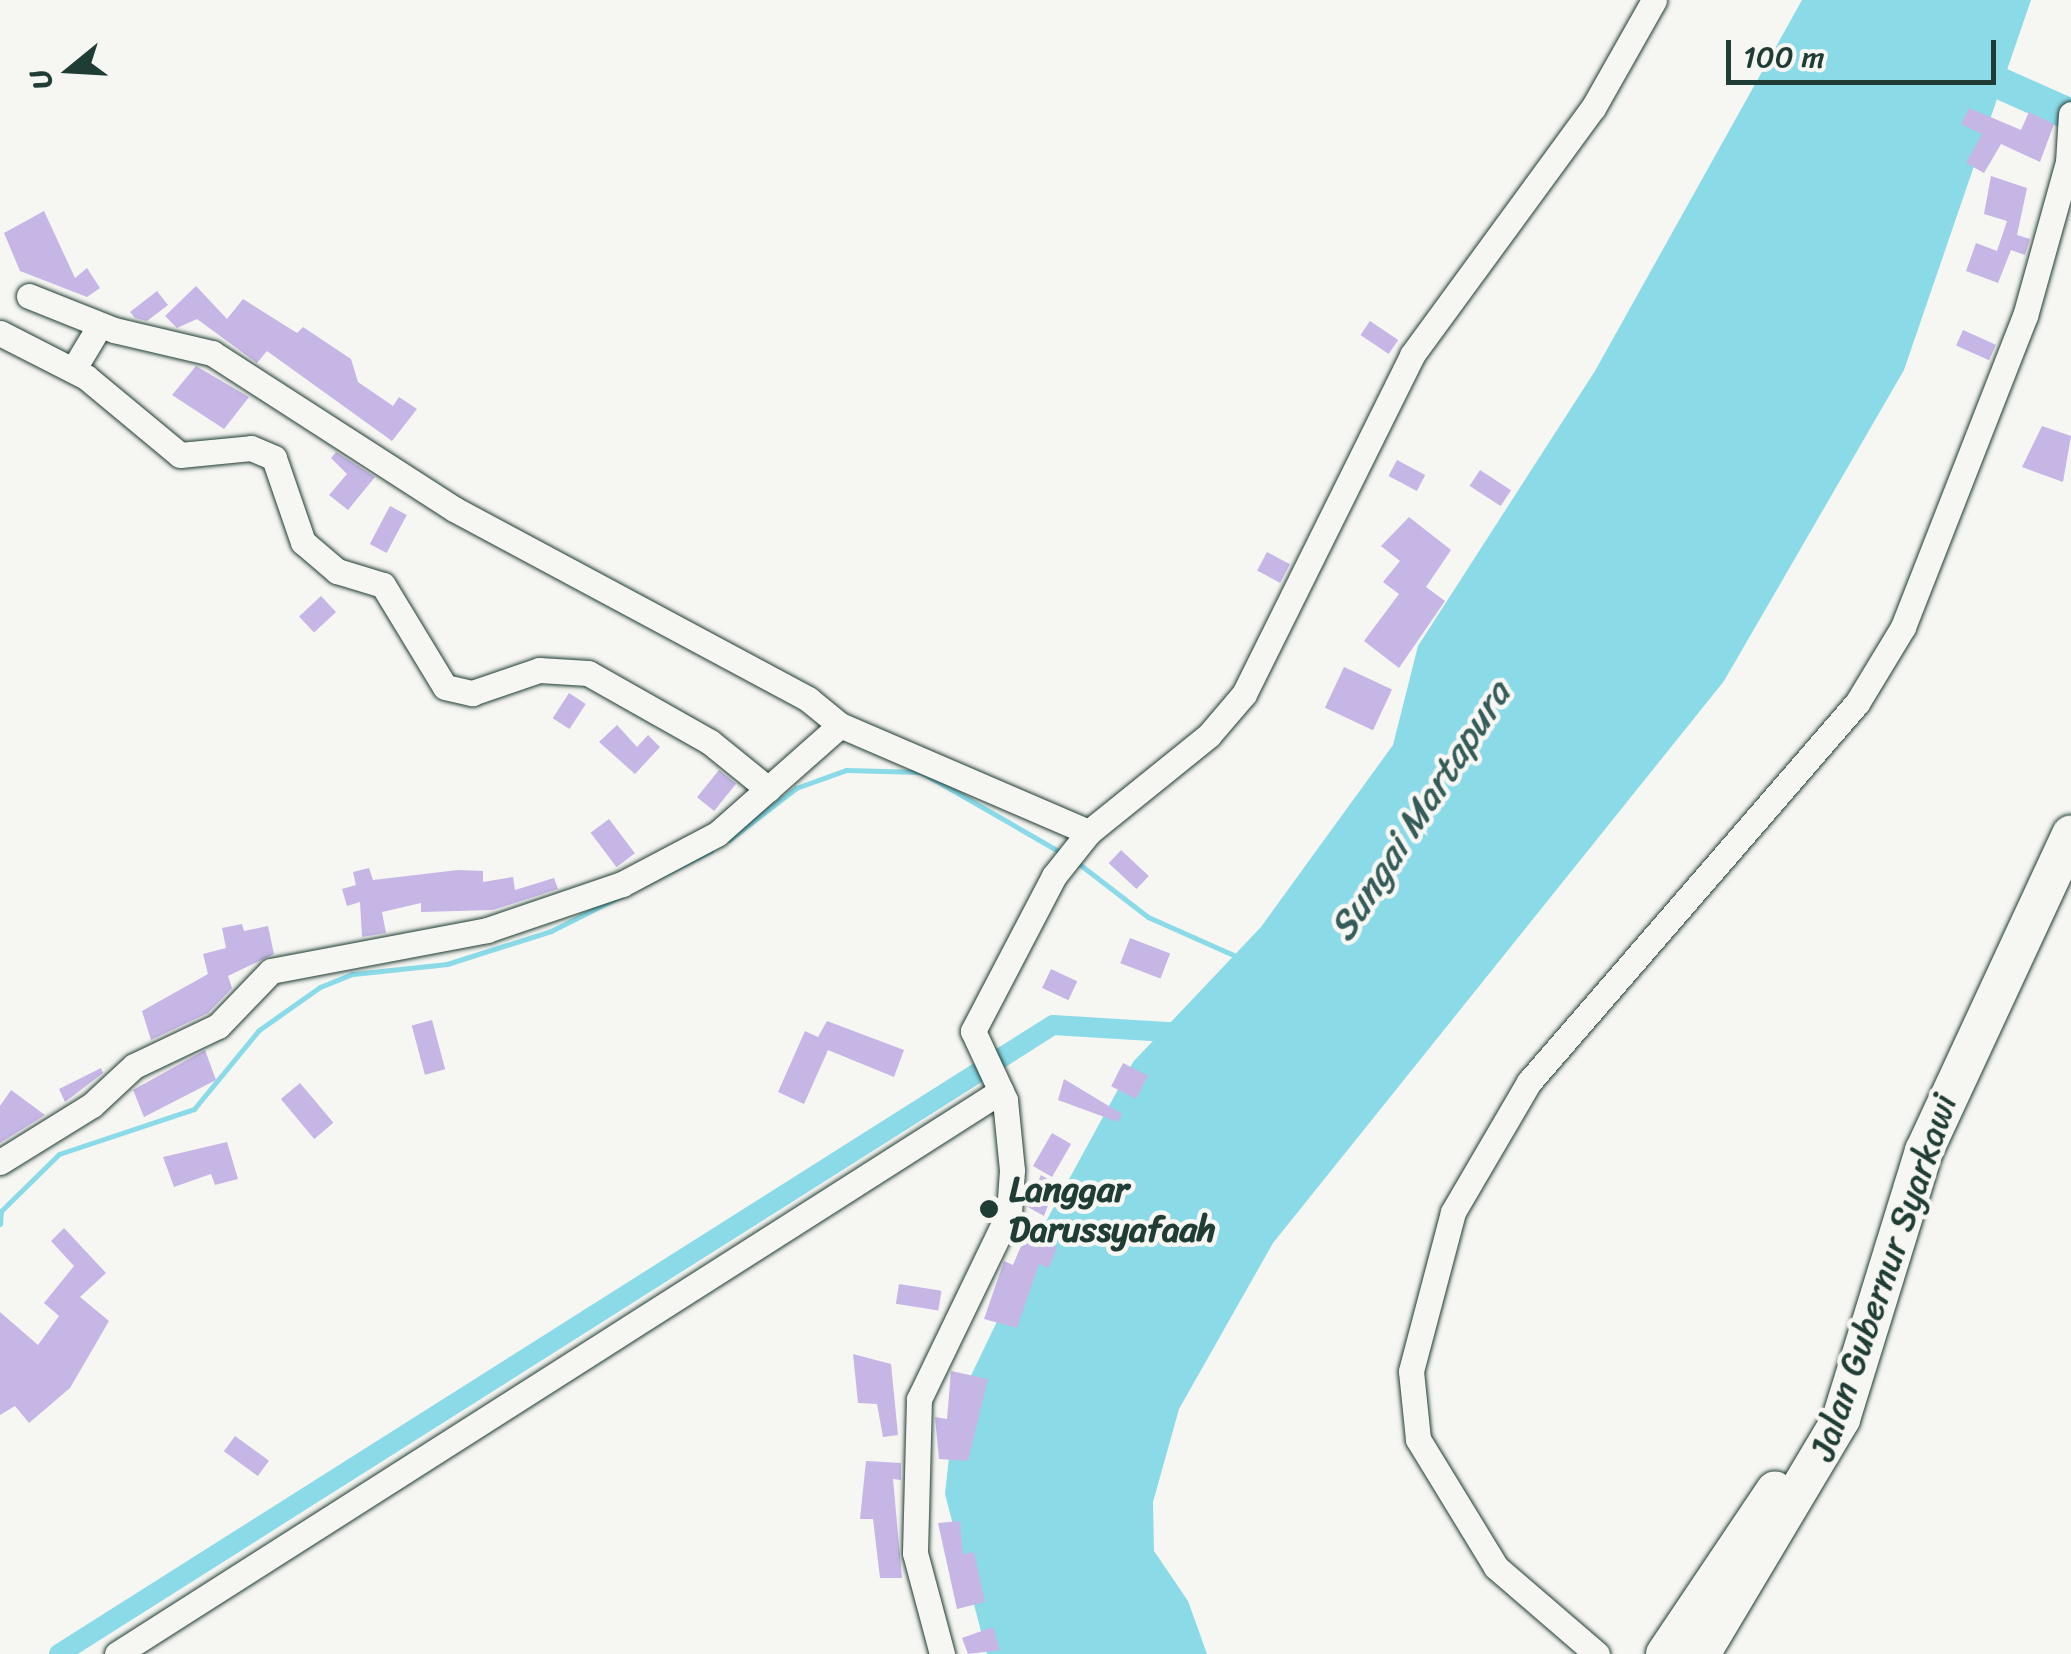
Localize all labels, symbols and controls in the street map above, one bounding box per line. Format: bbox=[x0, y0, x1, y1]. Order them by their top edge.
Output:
north arrow bbox=[20, 20, 120, 120]
scale bar bbox=[1731, 20, 2001, 82]
text: 100 m bbox=[1743, 30, 1825, 84]
text: U bbox=[15, 63, 67, 96]
water label: Sungai Martapura bbox=[1319, 673, 1521, 949]
street label: Jalan Gubernur Syarkawi bbox=[1800, 1088, 1966, 1466]
place label: Langgar Darussyafaah bbox=[1009, 1168, 1215, 1250]
marker: Langgar Darussyafaah bbox=[978, 1198, 1000, 1220]

